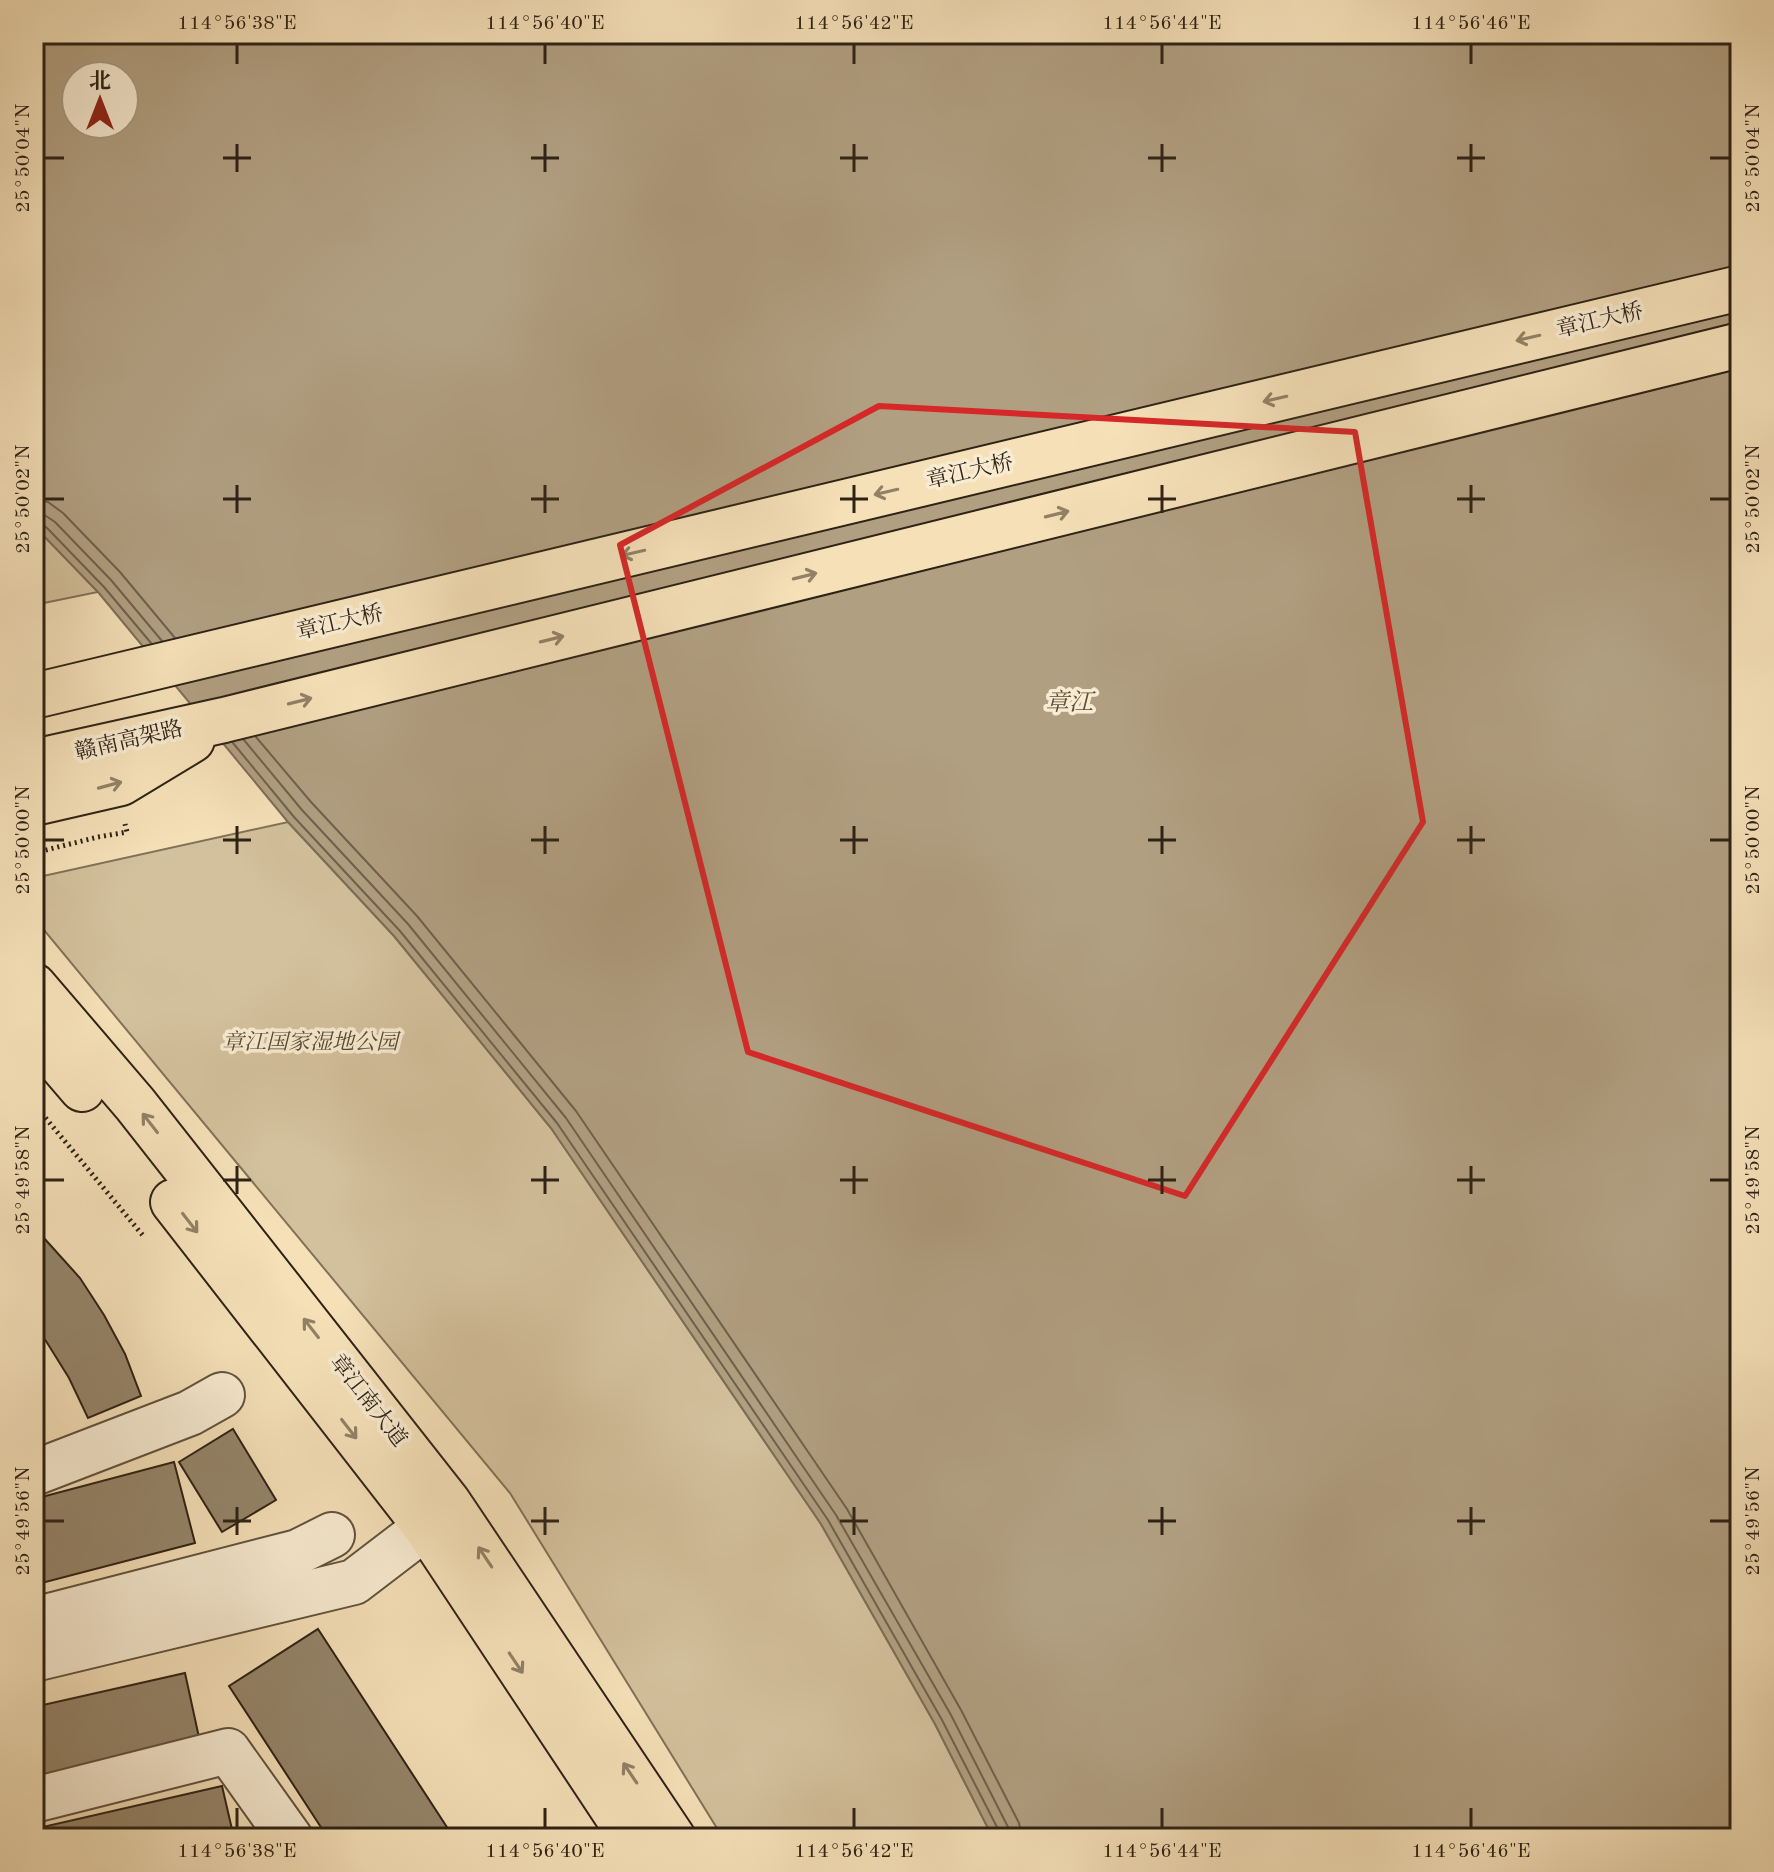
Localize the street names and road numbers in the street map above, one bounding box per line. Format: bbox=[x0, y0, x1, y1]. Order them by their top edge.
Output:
street label: 章江大桥 bbox=[1554, 298, 1645, 342]
street label: 章江大桥 bbox=[924, 449, 1015, 493]
street label: 章江大桥 bbox=[294, 600, 385, 644]
street label: 赣南高架路 bbox=[72, 716, 185, 764]
street label: 章江南大道 bbox=[325, 1350, 412, 1451]

